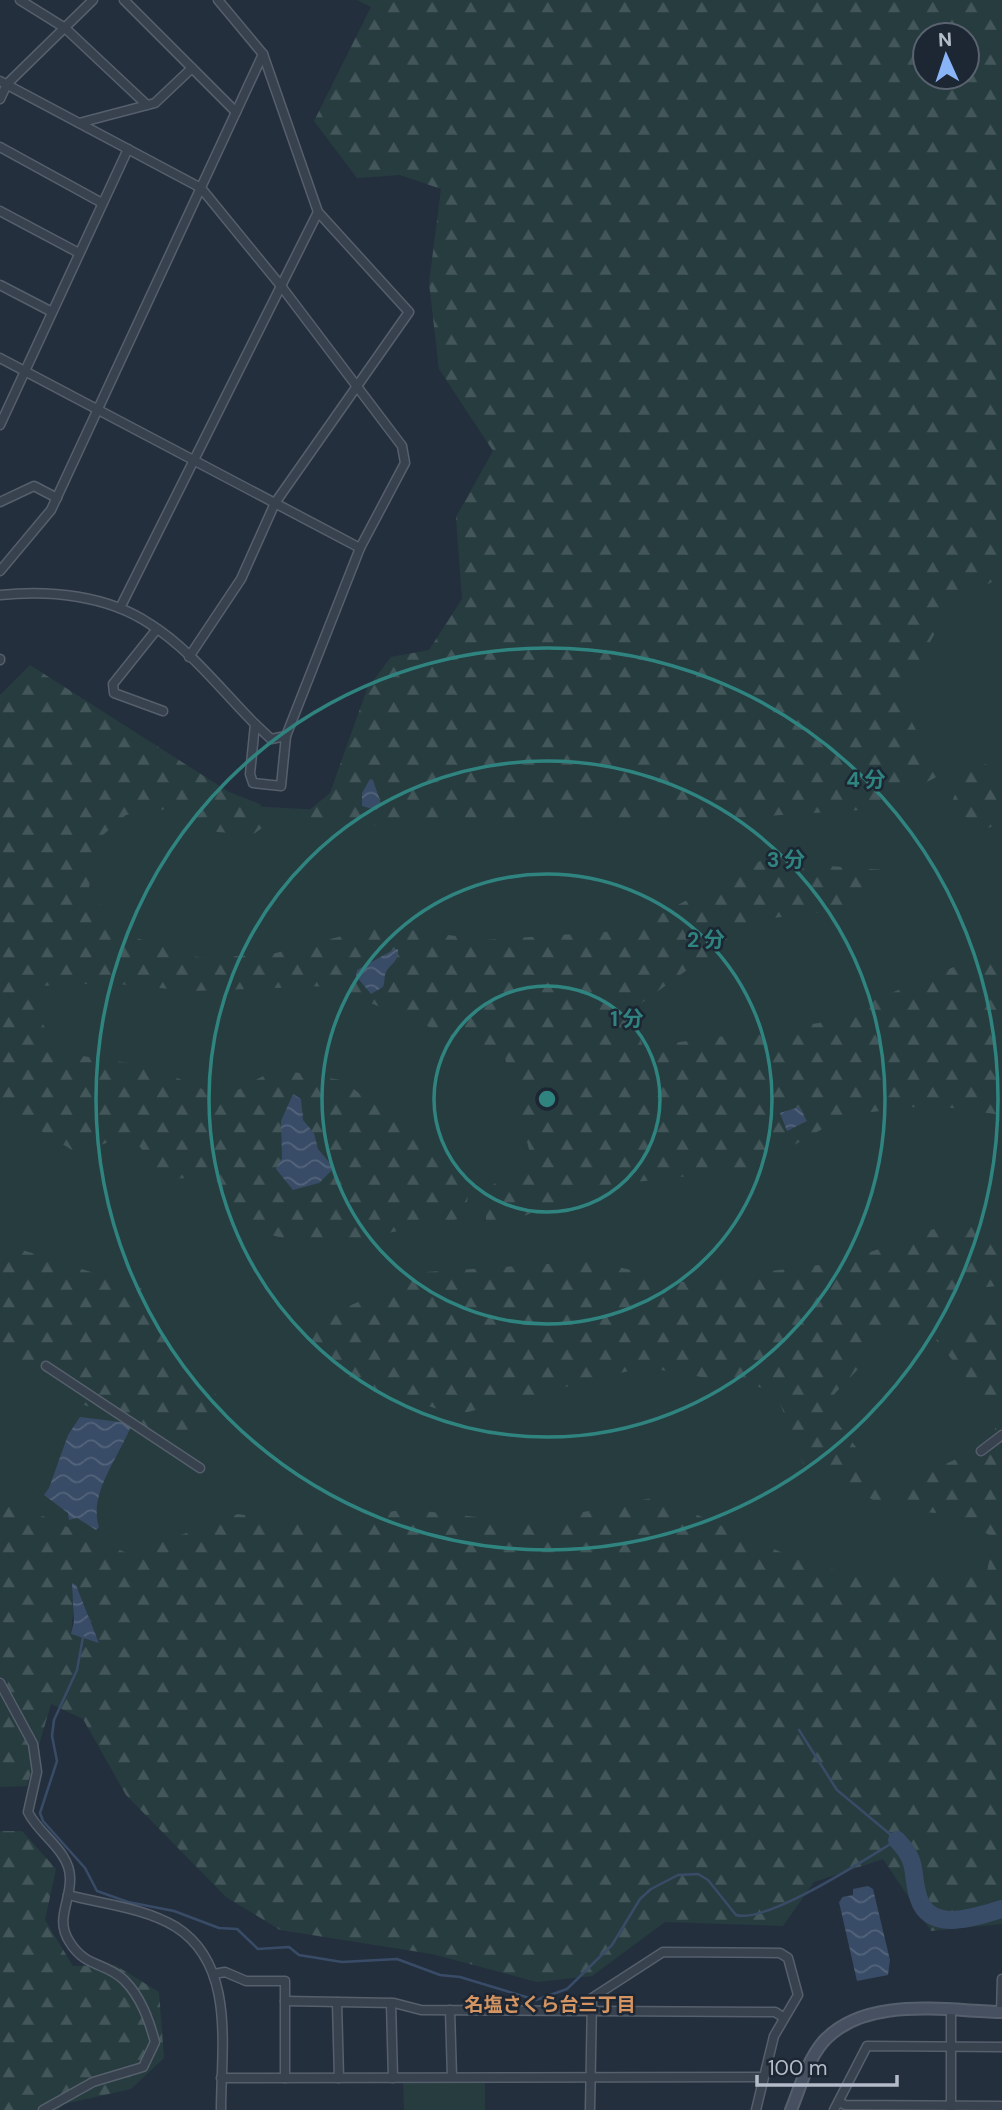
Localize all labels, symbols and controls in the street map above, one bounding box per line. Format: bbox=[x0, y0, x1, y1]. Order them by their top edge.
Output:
north arrow bbox=[911, 21, 981, 91]
text: N bbox=[938, 27, 953, 52]
text: 4 分 bbox=[846, 766, 886, 794]
text: 3 分 bbox=[767, 846, 805, 874]
text: 2 分 bbox=[687, 926, 725, 954]
text: 1 分 bbox=[610, 1005, 644, 1033]
centre of rings bbox=[535, 1087, 559, 1111]
district label: 名塩さくら台三丁目 bbox=[464, 1992, 636, 2017]
scale bar bbox=[757, 2044, 897, 2088]
text: 100 m bbox=[768, 2054, 828, 2082]

